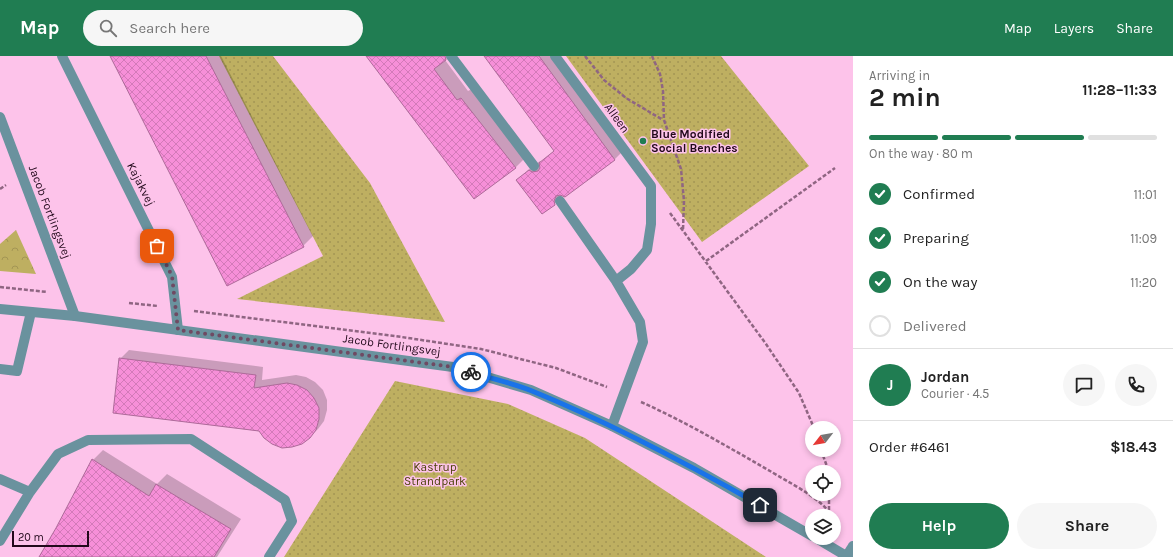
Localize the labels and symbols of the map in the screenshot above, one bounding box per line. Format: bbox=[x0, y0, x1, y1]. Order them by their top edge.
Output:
street label: Alleen bbox=[602, 100, 632, 136]
place label: Blue Modified Social Benches bbox=[651, 127, 738, 155]
marker: Blue Modified Social Benches bbox=[638, 136, 648, 146]
street label: Kajakvej bbox=[124, 160, 158, 208]
street label: Jacob Fortlingsvej bbox=[26, 163, 74, 261]
pin bbox=[140, 229, 174, 263]
street label: Jacob Fortlingsvej bbox=[342, 331, 442, 359]
courier bbox=[451, 352, 491, 392]
north arrow bbox=[805, 421, 841, 457]
park label: Kastrup Strandpark bbox=[404, 460, 466, 488]
pin bbox=[743, 488, 777, 522]
scale bar bbox=[12, 529, 89, 548]

